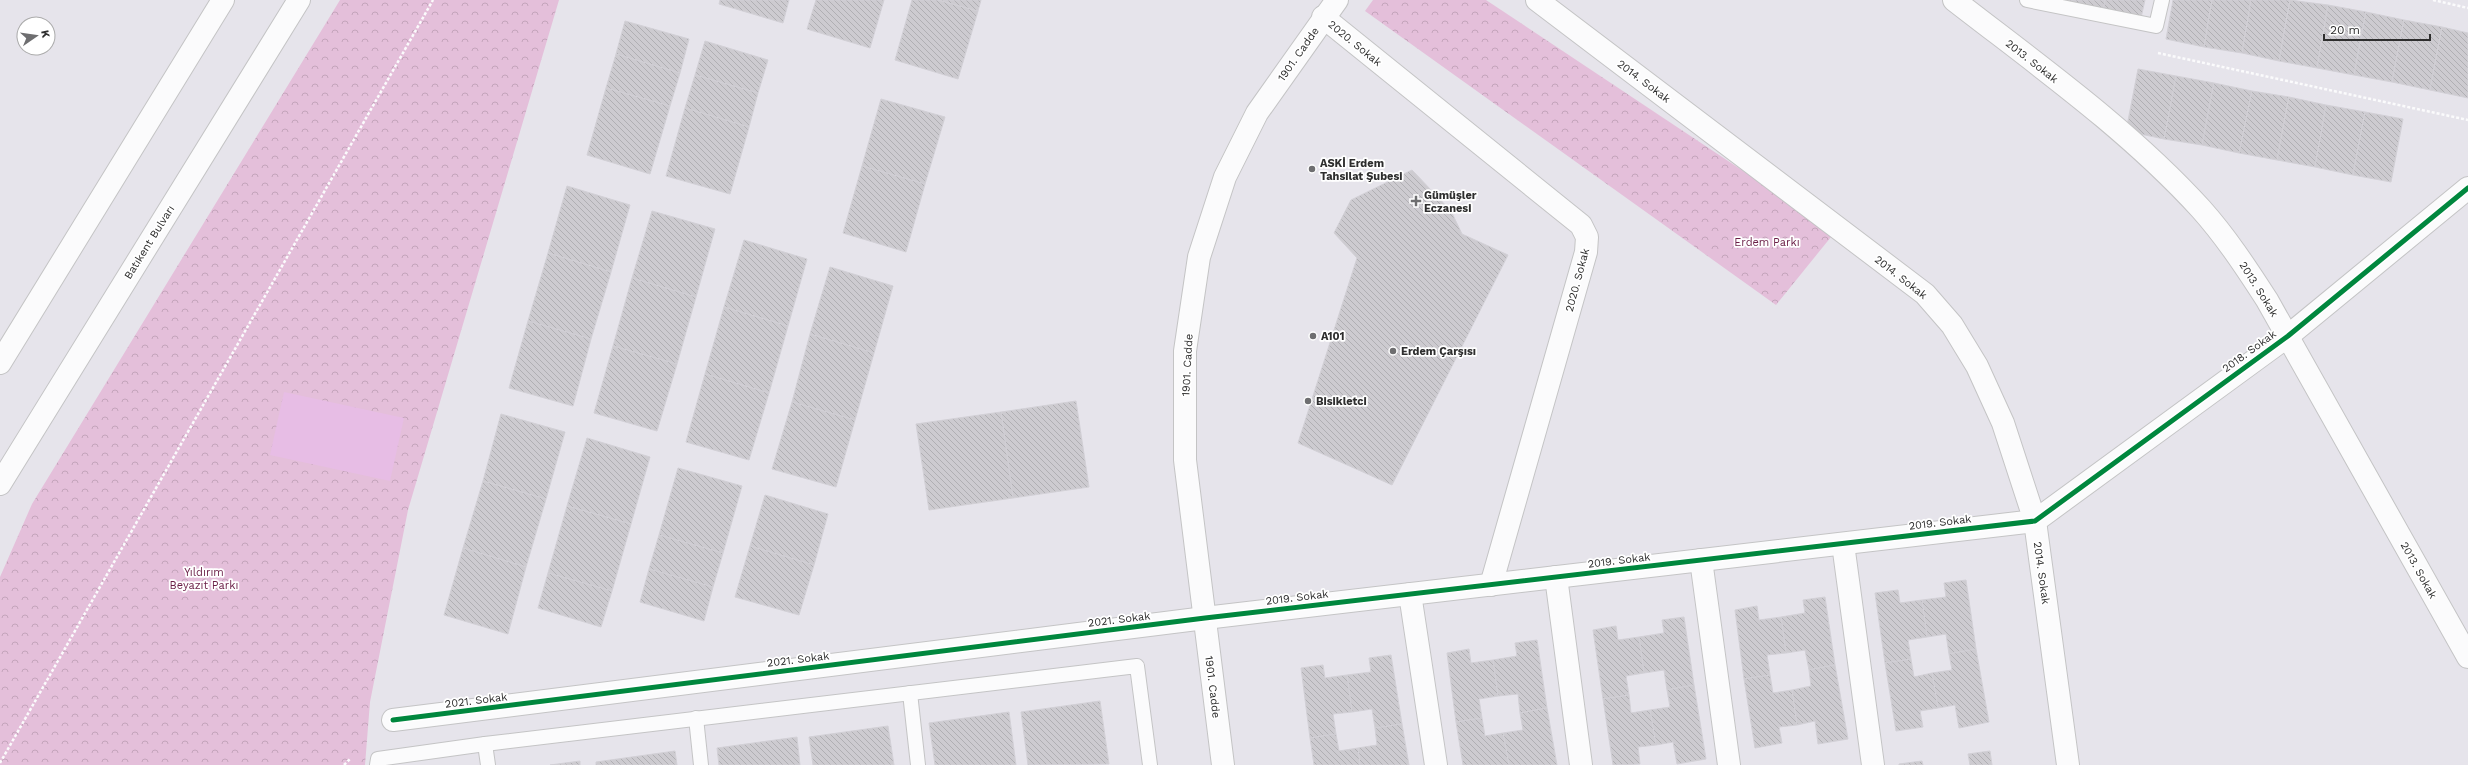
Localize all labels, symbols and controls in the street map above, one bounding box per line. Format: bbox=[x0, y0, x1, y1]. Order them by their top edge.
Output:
north arrow bbox=[16, 16, 56, 56]
scale bar bbox=[2324, 16, 2430, 42]
street label: 2020. Sokak bbox=[1325, 18, 1384, 69]
text: 20 m bbox=[2330, 23, 2360, 37]
street label: 1901. Cadde bbox=[1275, 25, 1322, 84]
text: K bbox=[38, 29, 53, 39]
street label: 2013. Sokak bbox=[2003, 37, 2060, 86]
street label: 2014. Sokak bbox=[1615, 57, 1673, 106]
place label: ASKİ Erdem Tahsilat Şubesi bbox=[1320, 157, 1402, 183]
marker: ASKİ Erdem Tahsilat Şubesi bbox=[1307, 164, 1317, 174]
place label: Gümüşler Eczanesi bbox=[1424, 189, 1477, 215]
marker: Gümüşler Eczanesi bbox=[1411, 196, 1421, 206]
street label: Batıkent Bulvarı bbox=[122, 203, 177, 282]
park label: Erdem Parkı bbox=[1734, 236, 1800, 249]
street label: 2020. Sokak bbox=[1563, 247, 1592, 313]
street label: 2014. Sokak bbox=[1872, 253, 1930, 302]
street label: 2013. Sokak bbox=[2236, 259, 2281, 319]
street label: 2018. Sokak bbox=[2220, 328, 2279, 375]
place label: A101 bbox=[1321, 330, 1344, 343]
marker: A101 bbox=[1308, 331, 1318, 341]
street label: 1901. Cadde bbox=[1179, 333, 1196, 397]
place label: Erdem Çarşısı bbox=[1401, 345, 1476, 358]
marker: Erdem Çarşısı bbox=[1388, 346, 1398, 356]
place label: Bisikletci bbox=[1316, 395, 1367, 408]
marker: Bisikletci bbox=[1303, 396, 1313, 406]
street label: 2019. Sokak bbox=[1908, 512, 1972, 533]
street label: 2013. Sokak bbox=[2398, 540, 2439, 601]
street label: 2014. Sokak bbox=[2031, 541, 2052, 605]
street label: 2019. Sokak bbox=[1587, 550, 1651, 571]
park label: Yıldırım Beyazıt Parkı bbox=[170, 566, 238, 592]
street label: 2019. Sokak bbox=[1265, 587, 1329, 608]
street label: 2021. Sokak bbox=[1087, 609, 1151, 630]
street label: 2021. Sokak bbox=[766, 649, 830, 670]
street label: 1901. Cadde bbox=[1202, 655, 1223, 719]
street label: 2021. Sokak bbox=[444, 690, 508, 711]

